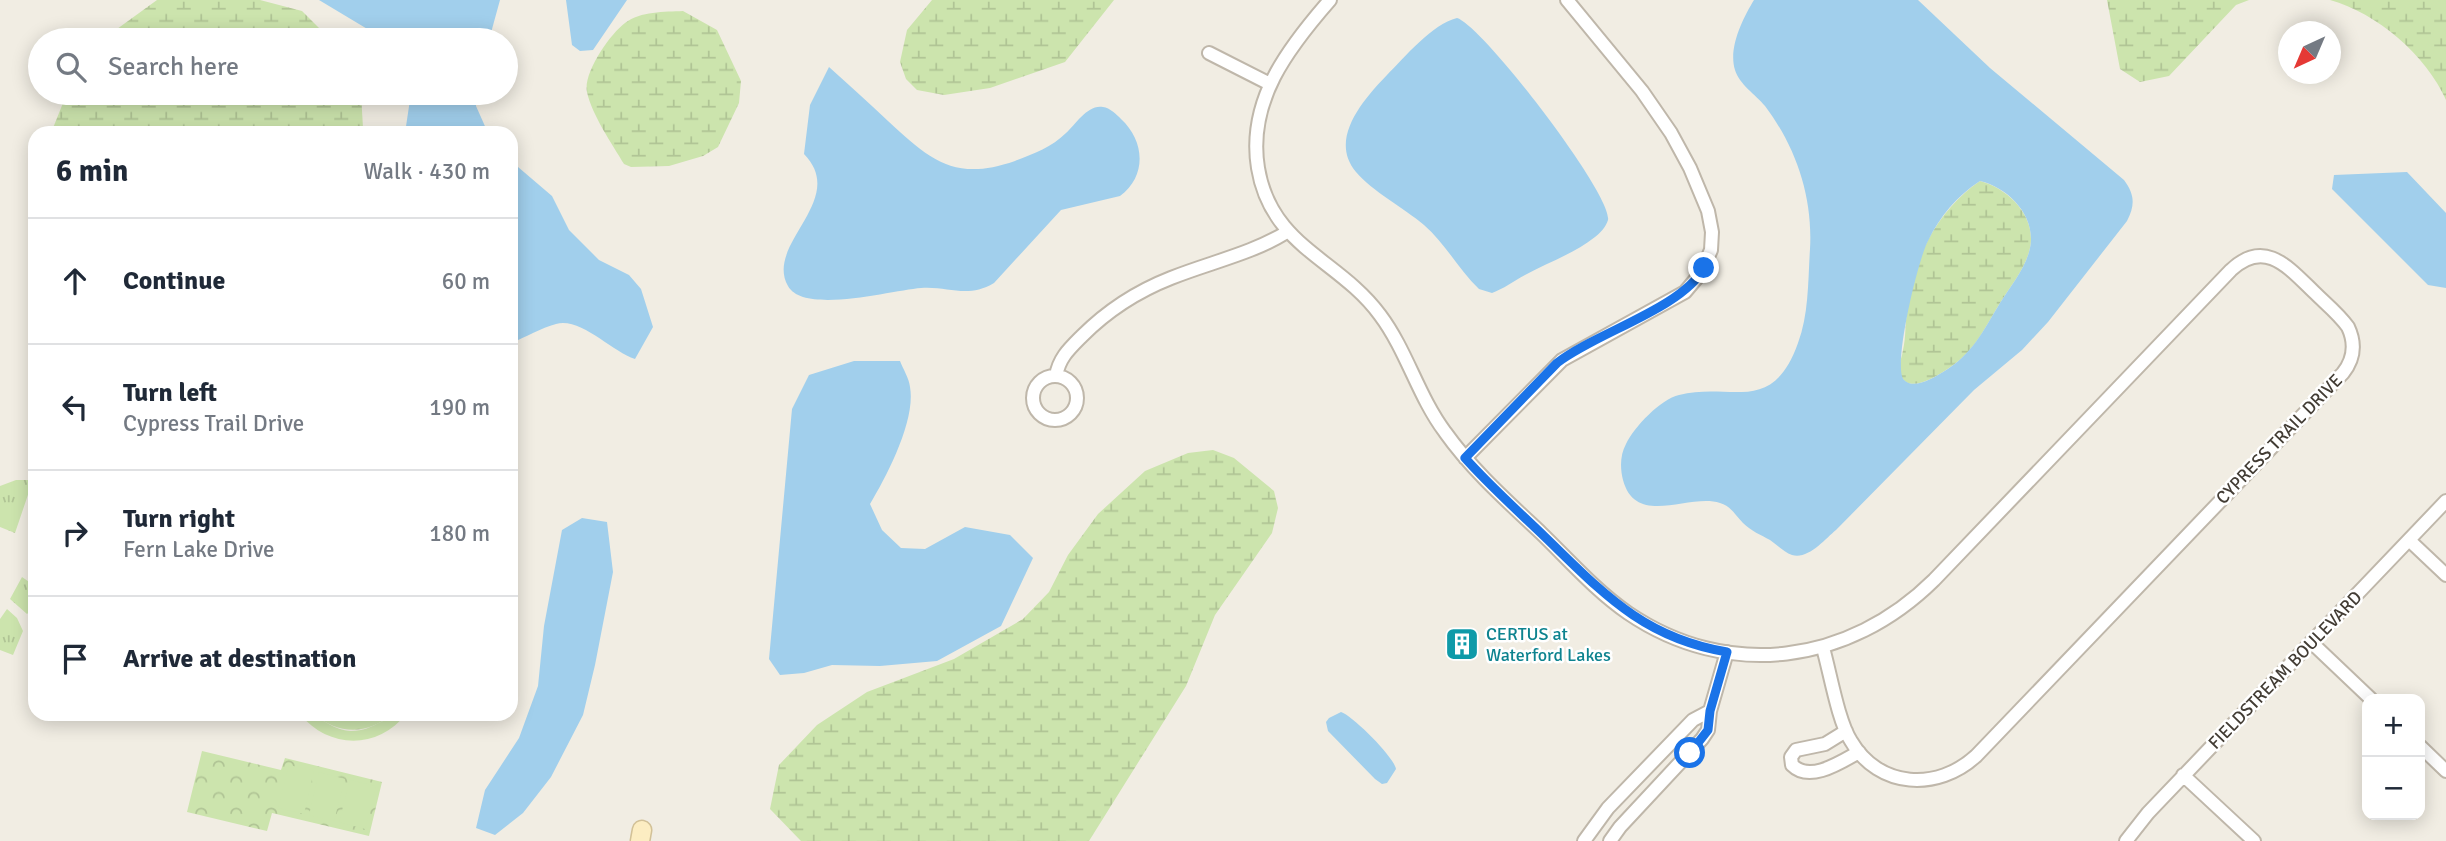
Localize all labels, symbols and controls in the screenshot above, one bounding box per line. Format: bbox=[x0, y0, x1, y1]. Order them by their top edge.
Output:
north arrow bbox=[2278, 21, 2341, 84]
search box bbox=[28, 28, 518, 105]
icon: search bbox=[52, 48, 90, 86]
text: Search here bbox=[108, 51, 239, 83]
text: 6 min bbox=[56, 153, 128, 190]
text: Walk · 430 m bbox=[364, 157, 490, 186]
route end bbox=[1688, 252, 1719, 283]
icon: ahead bbox=[56, 262, 94, 300]
text: Continue bbox=[123, 265, 225, 297]
text: 60 m bbox=[442, 267, 490, 296]
street label: CYPRESS TRAIL DRIVE bbox=[2211, 369, 2347, 509]
text: Turn left bbox=[123, 377, 217, 409]
icon: left bbox=[56, 388, 94, 426]
text: 190 m bbox=[429, 393, 490, 422]
text: Cypress Trail Drive bbox=[123, 409, 304, 438]
text: Turn right bbox=[123, 503, 235, 535]
icon: right bbox=[56, 514, 94, 552]
text: 180 m bbox=[429, 519, 490, 548]
text: Fern Lake Drive bbox=[123, 535, 274, 564]
street label: FIELDSTREAM BOULEVARD bbox=[2204, 586, 2366, 754]
place label: CERTUS at Waterford Lakes bbox=[1486, 623, 1611, 666]
building icon: CERTUS at Waterford Lakes bbox=[1443, 625, 1481, 663]
icon: arrive bbox=[56, 640, 94, 678]
text: Arrive at destination bbox=[123, 643, 356, 675]
map controls bbox=[2362, 694, 2425, 820]
button: + bbox=[2362, 694, 2425, 757]
route start bbox=[1674, 737, 1705, 768]
button: − bbox=[2362, 757, 2425, 820]

